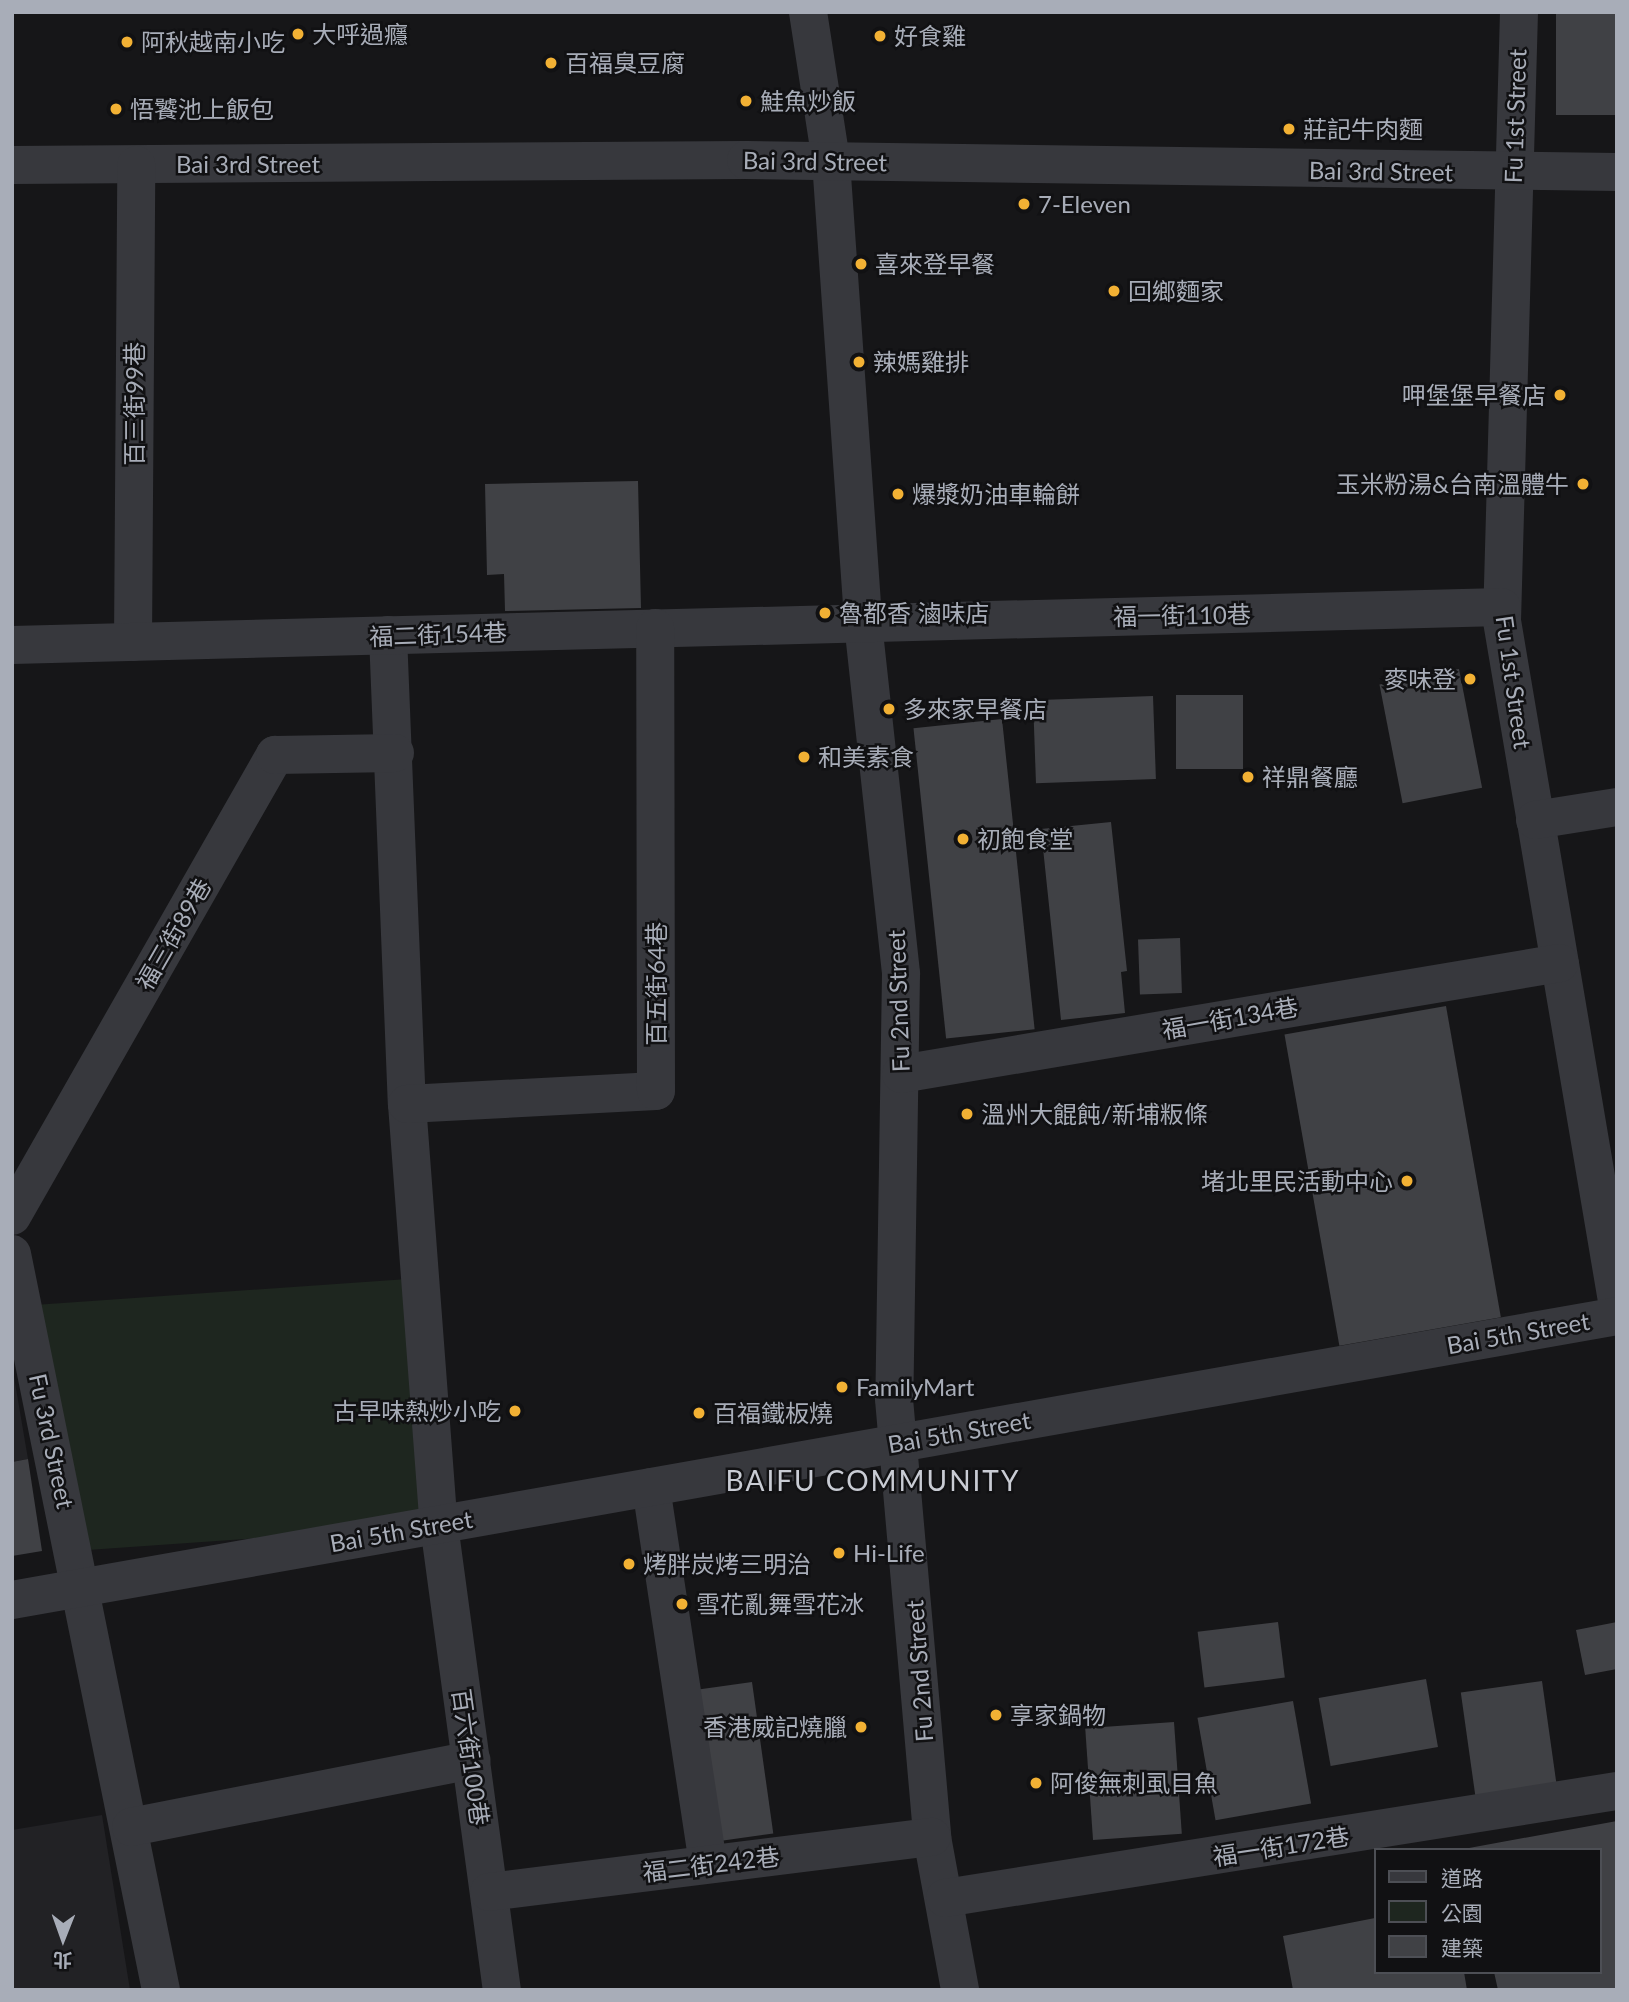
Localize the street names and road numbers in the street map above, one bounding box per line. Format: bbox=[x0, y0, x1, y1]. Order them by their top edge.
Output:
street label: Fu 1st Street bbox=[1498, 48, 1532, 184]
street label: Bai 3rd Street bbox=[743, 145, 887, 177]
street label: Bai 3rd Street bbox=[176, 150, 320, 178]
street label: Bai 3rd Street bbox=[1309, 155, 1453, 187]
street label: 百三街99巷 bbox=[120, 342, 148, 466]
street label: 福一街110巷 bbox=[1113, 599, 1251, 631]
street label: Fu 1st Street bbox=[1490, 613, 1538, 751]
street label: 福二街154巷 bbox=[369, 617, 507, 651]
street label: 福三街89巷 bbox=[130, 873, 216, 995]
street label: 百五街64巷 bbox=[642, 922, 670, 1046]
street label: Fu 2nd Street bbox=[881, 929, 915, 1073]
street label: 福一街134巷 bbox=[1160, 992, 1300, 1044]
street label: Bai 5th Street bbox=[1444, 1306, 1592, 1360]
street label: Fu 3rd Street bbox=[24, 1371, 80, 1511]
street label: Bai 5th Street bbox=[885, 1405, 1033, 1459]
street label: Bai 5th Street bbox=[327, 1504, 475, 1558]
street label: Fu 2nd Street bbox=[900, 1599, 938, 1743]
street label: 百六街100巷 bbox=[447, 1687, 495, 1827]
street label: 福一街172巷 bbox=[1211, 1821, 1351, 1871]
street label: 福二街242巷 bbox=[641, 1841, 781, 1887]

